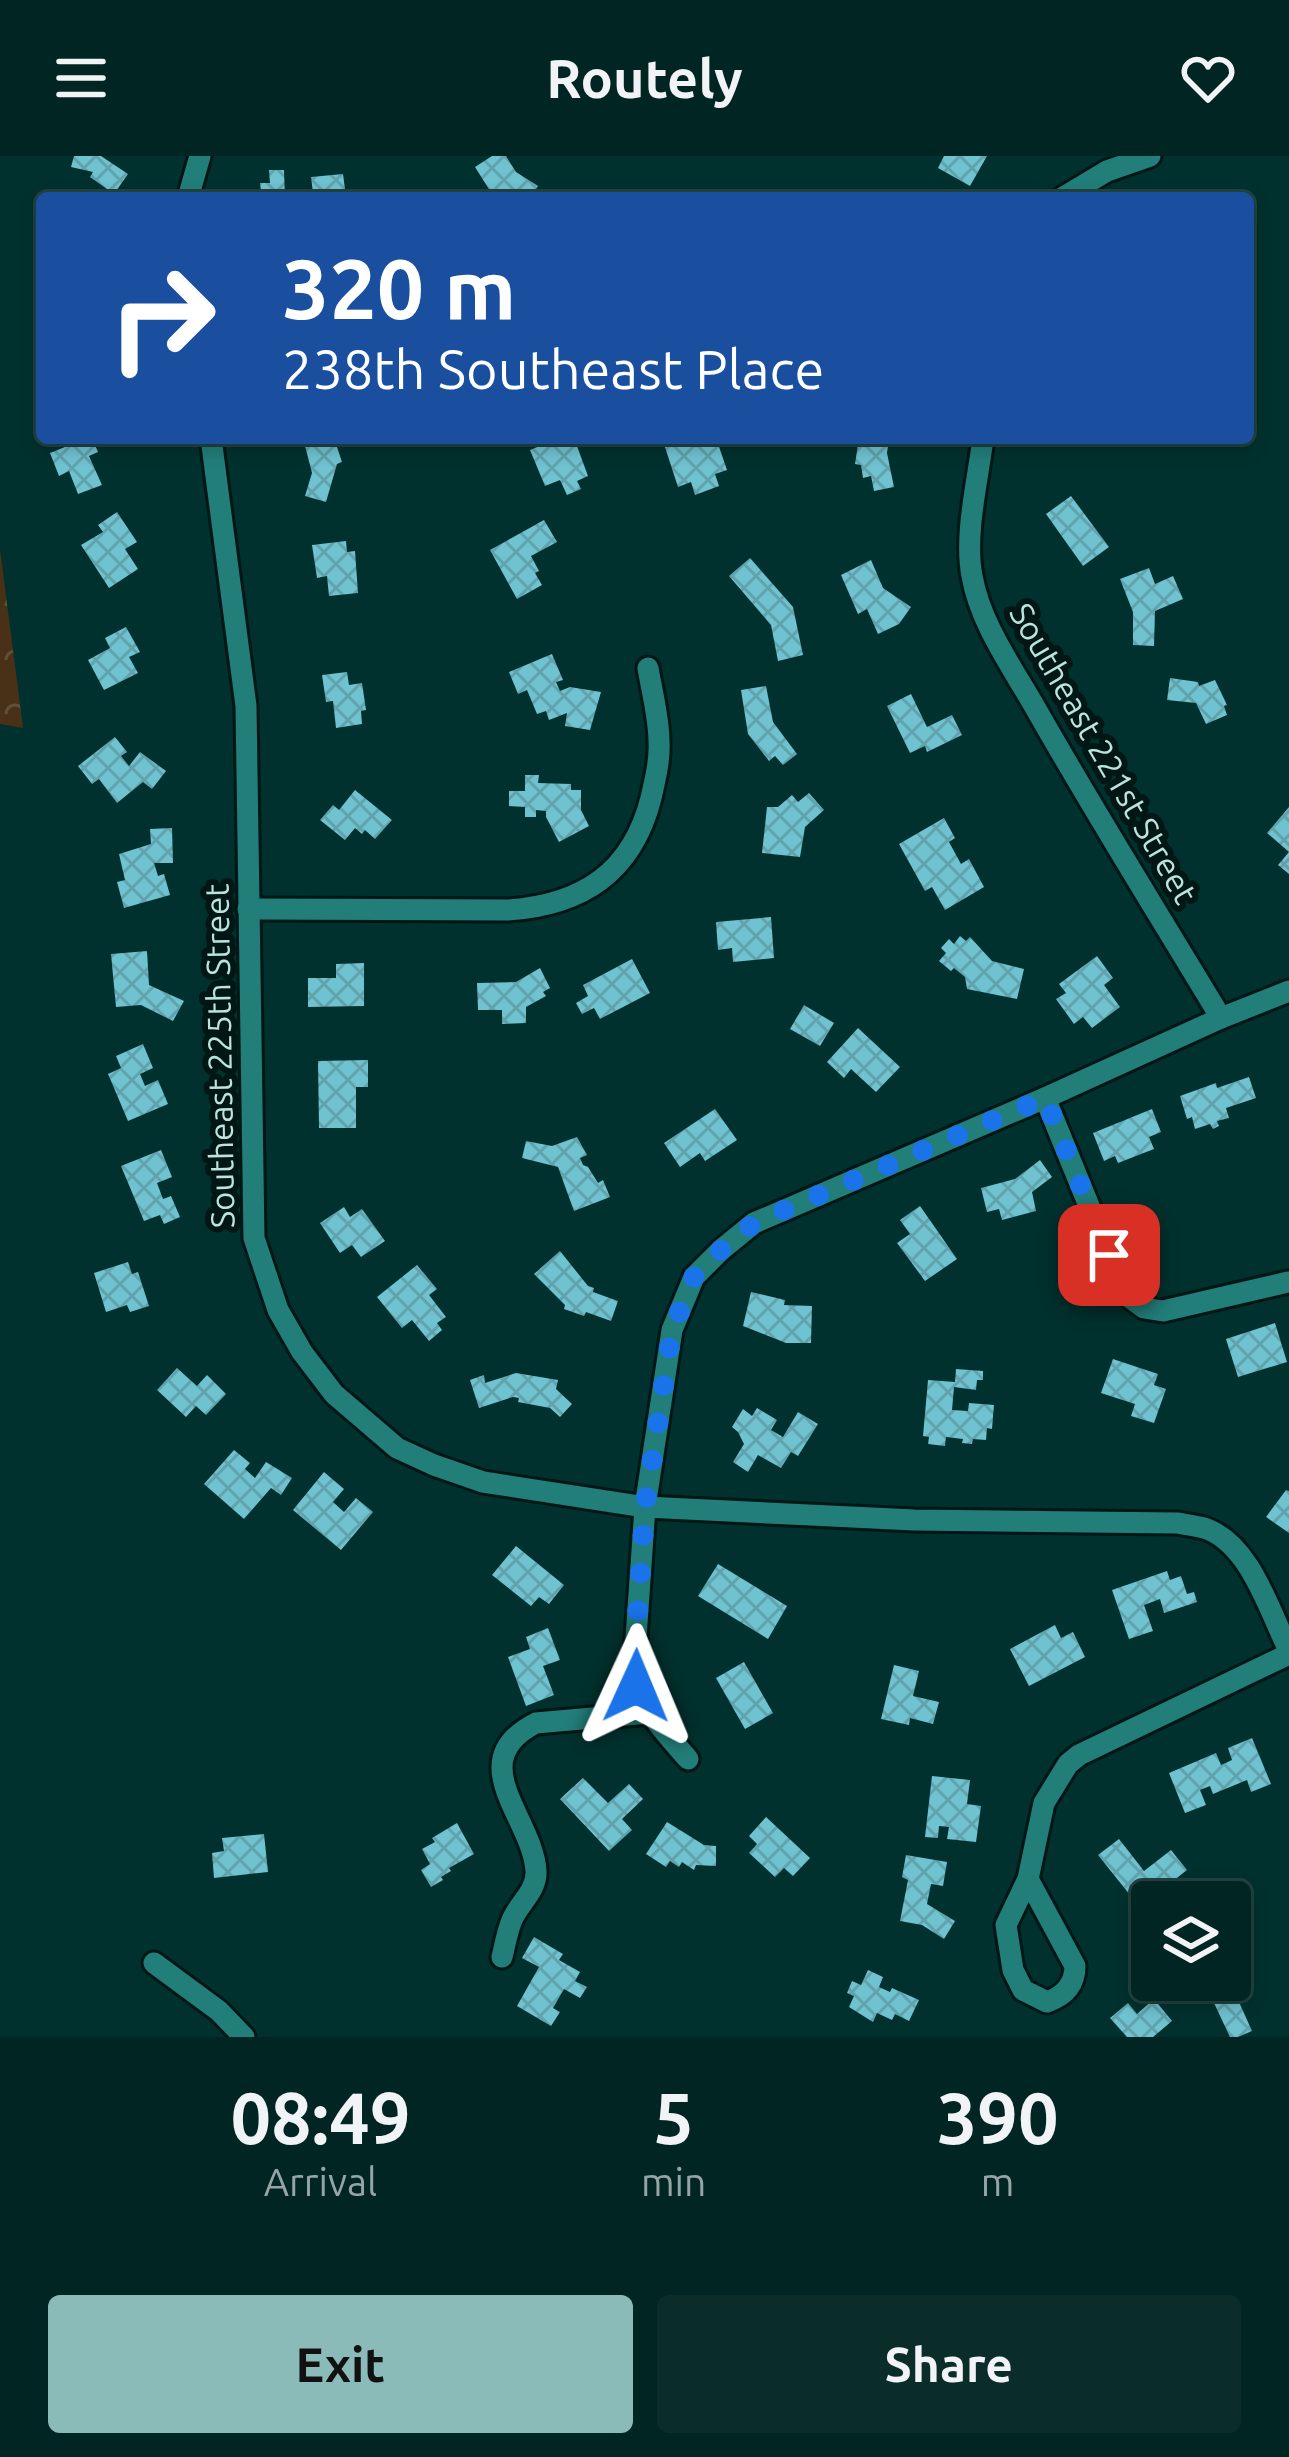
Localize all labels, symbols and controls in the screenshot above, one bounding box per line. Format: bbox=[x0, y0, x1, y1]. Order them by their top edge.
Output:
icon: menu bbox=[48, 45, 114, 111]
icon: heart bbox=[1175, 45, 1241, 111]
text: Routely bbox=[546, 48, 743, 108]
icon: right bbox=[84, 240, 240, 396]
text: 320 m bbox=[282, 241, 516, 335]
text: 238th Southeast Place bbox=[282, 339, 824, 399]
street label: Southeast 221st Street bbox=[1003, 596, 1205, 910]
street label: Southeast 225th Street bbox=[197, 883, 241, 1229]
pin bbox=[1058, 1204, 1160, 1306]
icon: arrive bbox=[1076, 1222, 1142, 1288]
position arrow bbox=[573, 1623, 699, 1749]
map controls bbox=[1131, 1881, 1251, 2001]
button: layers bbox=[1131, 1881, 1251, 2001]
text: 08:49 bbox=[230, 2077, 411, 2158]
text: 5 bbox=[653, 2077, 694, 2158]
text: 390 bbox=[937, 2077, 1059, 2158]
text: Arrival bbox=[264, 2160, 377, 2203]
text: min bbox=[641, 2160, 706, 2203]
text: m bbox=[981, 2160, 1014, 2203]
button: Exit bbox=[48, 2295, 633, 2433]
button: Share bbox=[657, 2295, 1241, 2433]

